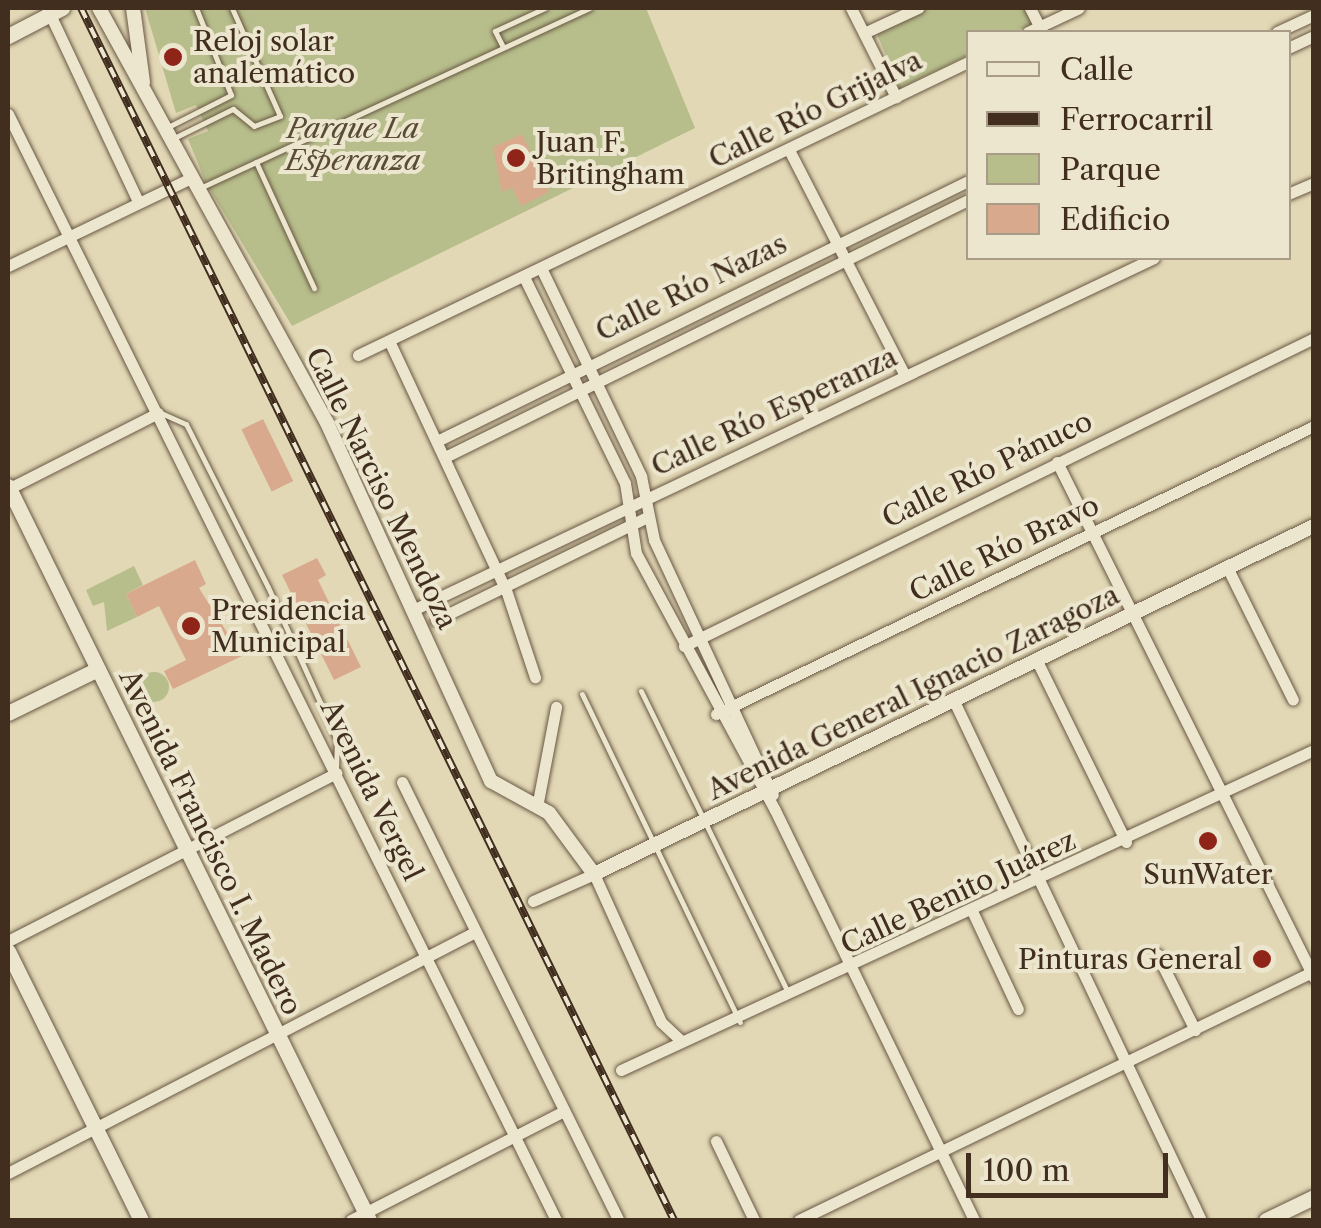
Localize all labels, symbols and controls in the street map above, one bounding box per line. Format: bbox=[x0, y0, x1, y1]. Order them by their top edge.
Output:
place label: Reloj solar analemático bbox=[193, 24, 355, 90]
legend bbox=[966, 30, 1291, 260]
street label: Calle Río Grijalva bbox=[703, 43, 927, 175]
marker: Reloj solar analemático bbox=[162, 46, 184, 68]
text: Calle bbox=[1060, 51, 1134, 88]
text: Ferrocarril bbox=[1060, 101, 1213, 138]
park label: Parque La Esperanza bbox=[285, 111, 421, 177]
place label: Juan F. Britingham bbox=[536, 125, 685, 191]
marker: Juan F. Britingham bbox=[505, 147, 527, 169]
text: Parque bbox=[1060, 151, 1161, 188]
text: Edificio bbox=[1060, 201, 1170, 238]
street label: Calle Río Nazas bbox=[590, 226, 792, 348]
street label: Calle Río Esperanza bbox=[646, 339, 902, 483]
street label: Calle Narciso Mendoza bbox=[299, 342, 465, 634]
street label: Calle Río Pánuco bbox=[877, 404, 1097, 534]
street label: Calle Río Bravo bbox=[904, 488, 1104, 608]
street label: Avenida General Ignacio Zaragoza bbox=[701, 577, 1125, 807]
place label: Presidencia Municipal bbox=[211, 593, 366, 659]
marker: Presidencia Municipal bbox=[180, 615, 202, 637]
street label: Avenida Francisco I. Madero bbox=[112, 664, 310, 1020]
street label: Avenida Vergel bbox=[313, 694, 431, 886]
street label: Calle Benito Juárez bbox=[835, 823, 1081, 961]
marker: SunWater bbox=[1197, 830, 1219, 852]
place label: SunWater bbox=[1143, 857, 1273, 891]
place label: Pinturas General bbox=[1018, 942, 1242, 976]
marker: Pinturas General bbox=[1251, 948, 1273, 970]
scale bar bbox=[971, 1133, 1174, 1195]
text: 100 m bbox=[983, 1152, 1070, 1189]

